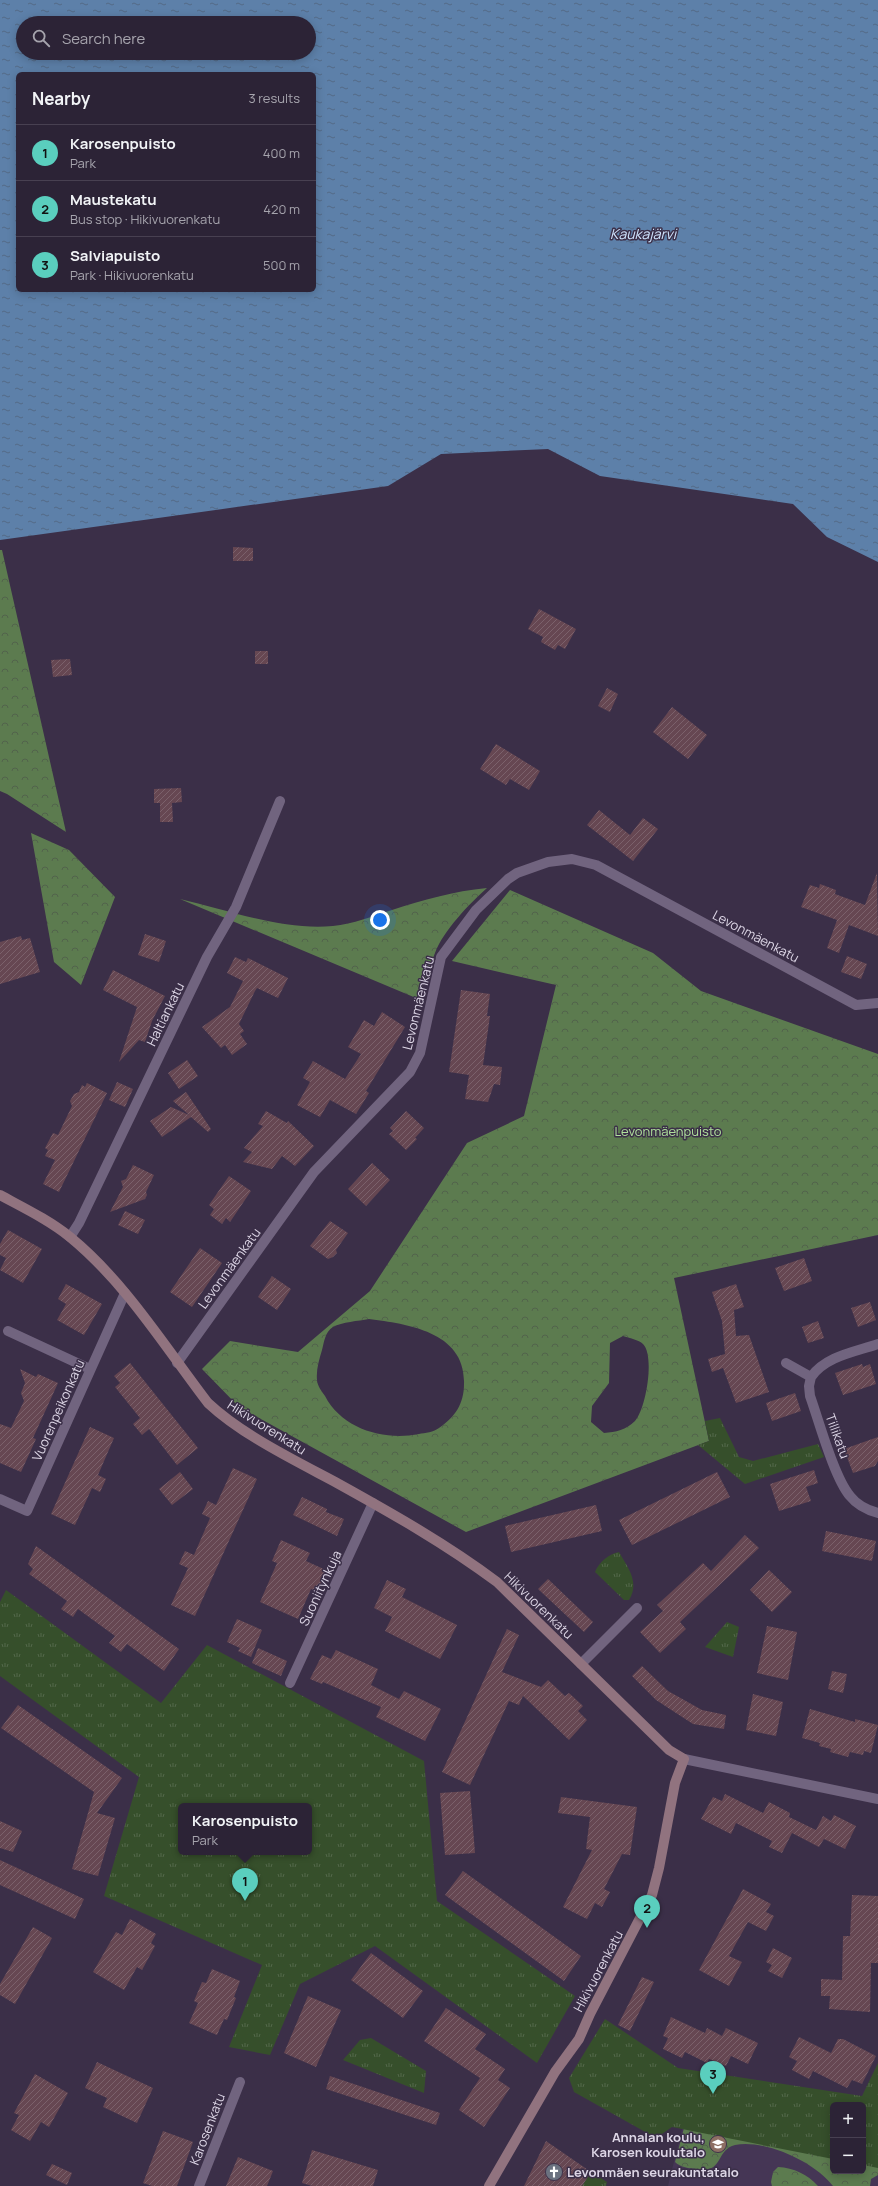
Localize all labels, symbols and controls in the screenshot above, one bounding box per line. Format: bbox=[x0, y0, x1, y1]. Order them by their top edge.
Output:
search box bbox=[16, 16, 316, 60]
icon: search bbox=[30, 27, 52, 49]
text: Search here bbox=[62, 28, 145, 49]
text: Nearby bbox=[32, 87, 90, 110]
text: 3 results bbox=[248, 89, 300, 107]
text: Karosenpuisto bbox=[70, 133, 176, 154]
text: 1 bbox=[42, 144, 48, 162]
text: 400 m bbox=[263, 144, 300, 162]
text: Park bbox=[70, 154, 96, 172]
text: Maustekatu bbox=[70, 189, 157, 210]
text: 2 bbox=[41, 200, 49, 218]
text: 420 m bbox=[263, 200, 300, 218]
text: Bus stop · Hikivuorenkatu bbox=[70, 210, 220, 228]
water label: Kaukajärvi bbox=[610, 224, 678, 243]
text: Salviapuisto bbox=[70, 245, 160, 266]
text: 3 bbox=[41, 256, 49, 274]
text: 500 m bbox=[263, 256, 300, 274]
text: Park · Hikivuorenkatu bbox=[70, 266, 194, 284]
street label: Levonmäenkatu bbox=[710, 906, 802, 966]
your location bbox=[370, 910, 390, 930]
street label: Levonmäenkatu bbox=[398, 954, 438, 1052]
street label: Haltiankatu bbox=[142, 979, 188, 1049]
park label: Levonmäenpuisto bbox=[614, 1122, 722, 1140]
street label: Levonmäenkatu bbox=[194, 1224, 264, 1312]
street label: Vuorenpeikonkatu bbox=[28, 1356, 88, 1464]
street label: Hikivuorenkatu bbox=[224, 1396, 310, 1458]
street label: Tillikatu bbox=[822, 1411, 854, 1461]
street label: Suoniitynkuja bbox=[295, 1547, 345, 1629]
street label: Hikivuorenkatu bbox=[500, 1567, 578, 1643]
popup bbox=[178, 1803, 312, 1855]
text: Karosenpuisto bbox=[192, 1810, 298, 1831]
text: Park bbox=[192, 1831, 218, 1849]
pin: 1 bbox=[232, 1868, 258, 1901]
pin: 2 bbox=[634, 1895, 660, 1928]
street label: Hikivuorenkatu bbox=[569, 1927, 627, 2015]
pin: 3 bbox=[700, 2061, 726, 2094]
street label: Karosenkatu bbox=[185, 2090, 229, 2168]
map controls bbox=[830, 2102, 866, 2174]
button: + bbox=[830, 2102, 866, 2138]
place label: Annalan koulu, Karosen koulutalo bbox=[591, 2128, 705, 2161]
school or university icon: Annalan koulu, Karosen koulutalo bbox=[708, 2134, 728, 2154]
button: − bbox=[830, 2138, 866, 2174]
church icon: Levonmäen seurakuntatalo bbox=[544, 2162, 564, 2182]
place label: Levonmäen seurakuntatalo bbox=[567, 2163, 739, 2181]

